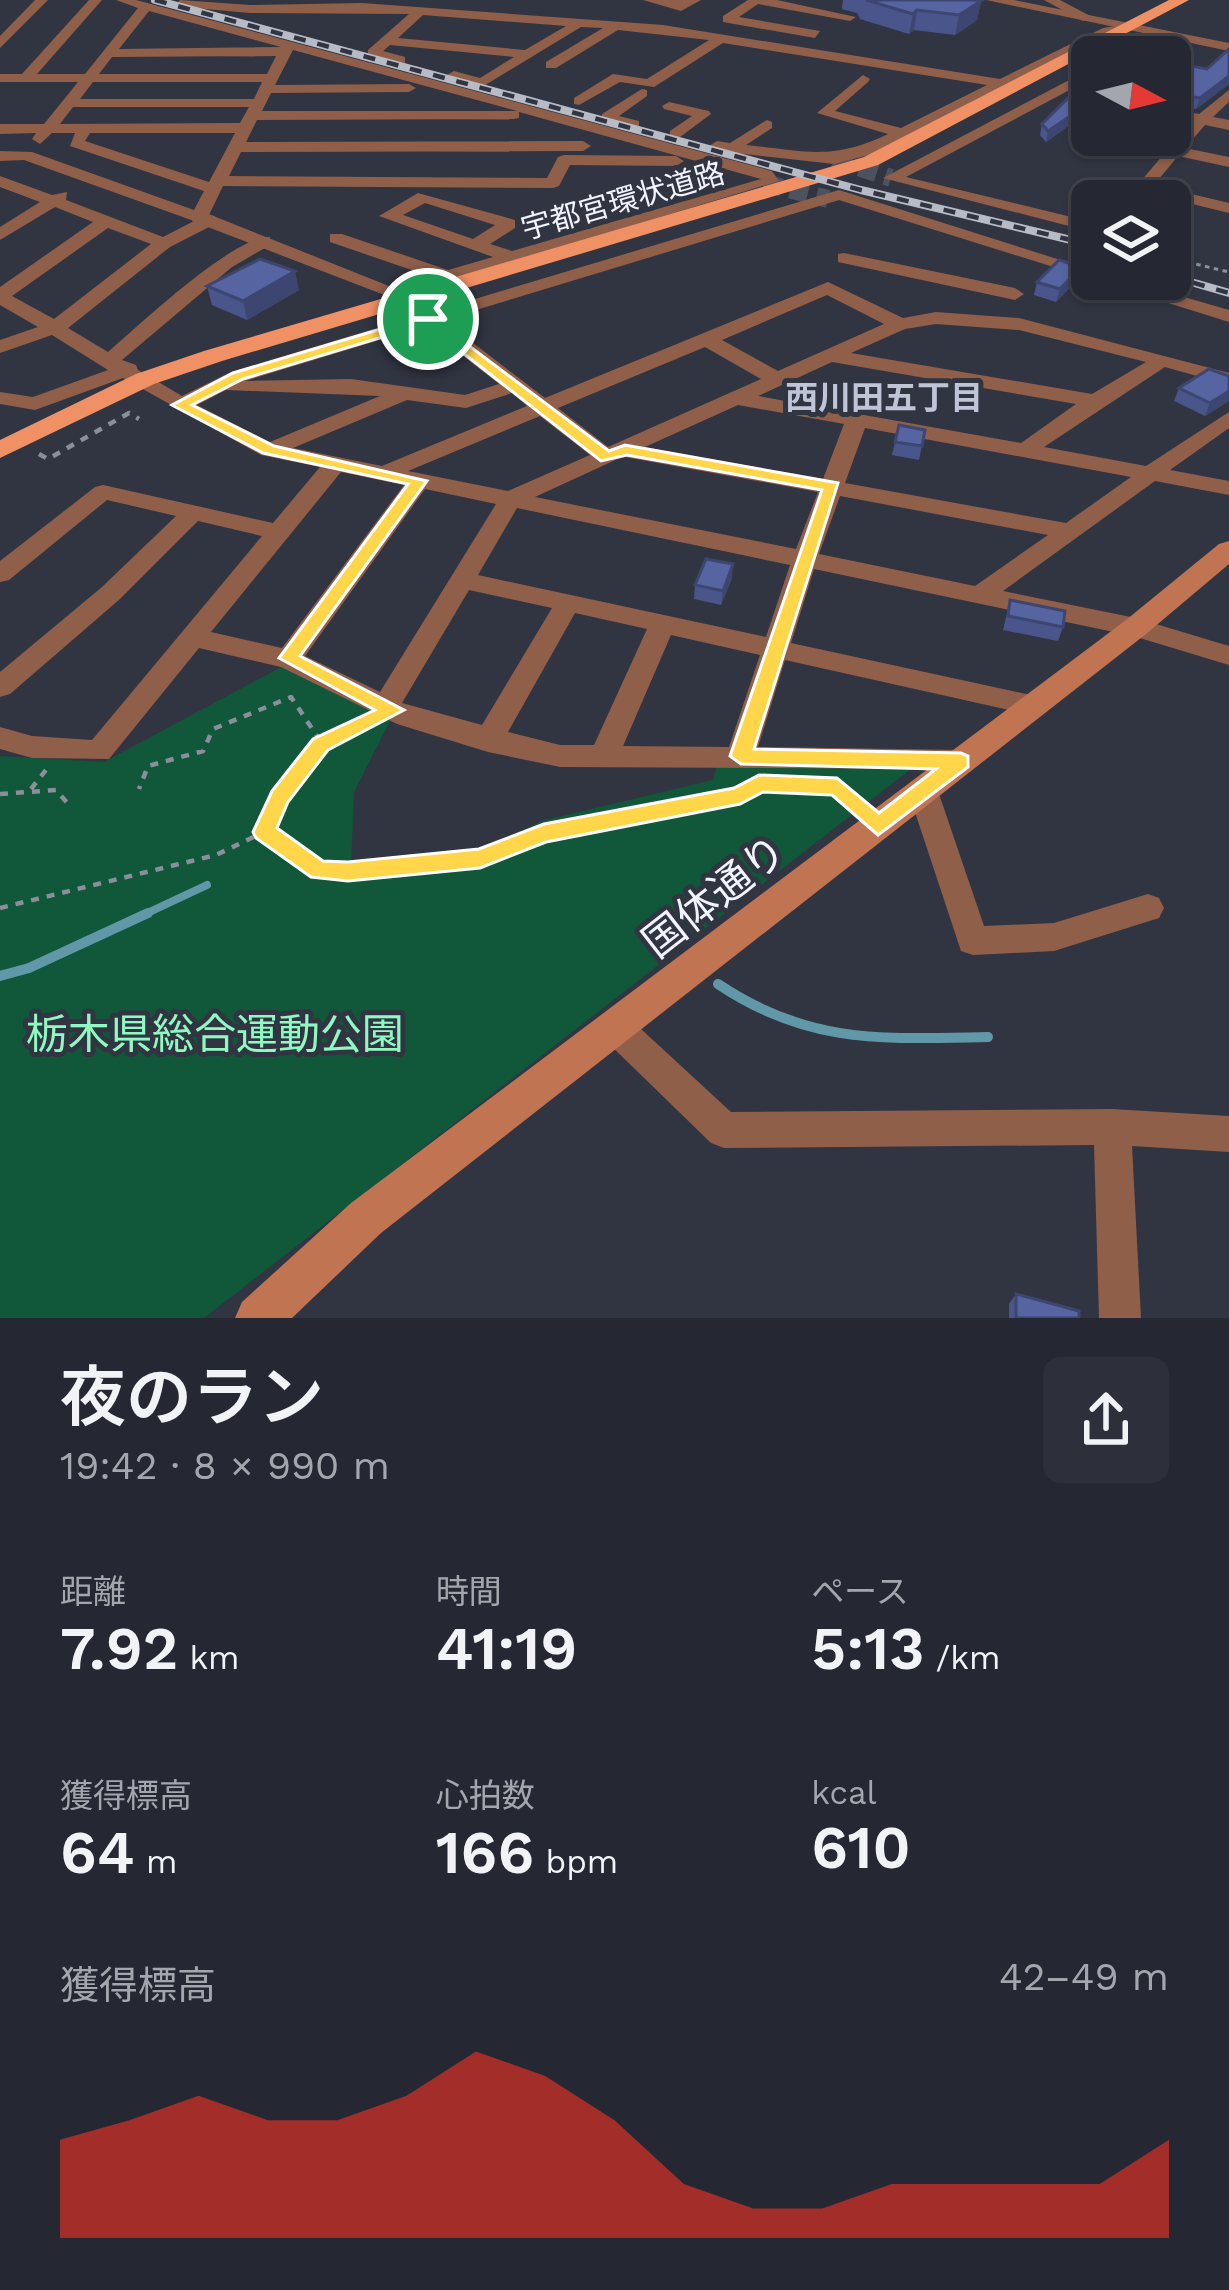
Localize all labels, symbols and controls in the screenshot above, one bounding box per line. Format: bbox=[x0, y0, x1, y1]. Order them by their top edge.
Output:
north arrow bbox=[1071, 36, 1191, 156]
map controls bbox=[1071, 36, 1191, 300]
street label: 宇都宮環状道路 bbox=[517, 155, 729, 246]
button: layers bbox=[1071, 180, 1191, 300]
pin bbox=[377, 268, 479, 370]
icon: arrive bbox=[395, 286, 461, 352]
district label: 西川田五丁目 bbox=[785, 378, 983, 417]
street label: 国体通り bbox=[633, 825, 796, 967]
park label: 栃木県総合運動公園 bbox=[26, 1010, 404, 1059]
button: share bbox=[1043, 1357, 1169, 1483]
text: 夜のラン bbox=[60, 1359, 324, 1436]
text: 19:42 · 8 × 990 m bbox=[60, 1443, 390, 1488]
text: 距離 bbox=[60, 1572, 126, 1611]
text: 時間 bbox=[436, 1572, 502, 1611]
text: ペース bbox=[811, 1572, 909, 1611]
text: 7.92 bbox=[60, 1613, 178, 1684]
text: 41:19 bbox=[436, 1613, 577, 1684]
text: 5:13 bbox=[811, 1613, 925, 1684]
text: km bbox=[178, 1638, 240, 1677]
text: /km bbox=[925, 1638, 1000, 1677]
text: kcal bbox=[811, 1773, 877, 1812]
text: 獲得標高 bbox=[60, 1776, 192, 1815]
text: 心拍数 bbox=[436, 1776, 535, 1815]
text: 610 bbox=[811, 1812, 911, 1883]
text: 64 bbox=[60, 1817, 135, 1888]
text: 166 bbox=[436, 1817, 534, 1888]
text: m bbox=[135, 1842, 177, 1881]
text: bpm bbox=[534, 1842, 618, 1881]
text: 42–49 m bbox=[999, 1954, 1169, 1999]
text: 獲得標高 bbox=[60, 1963, 216, 2008]

